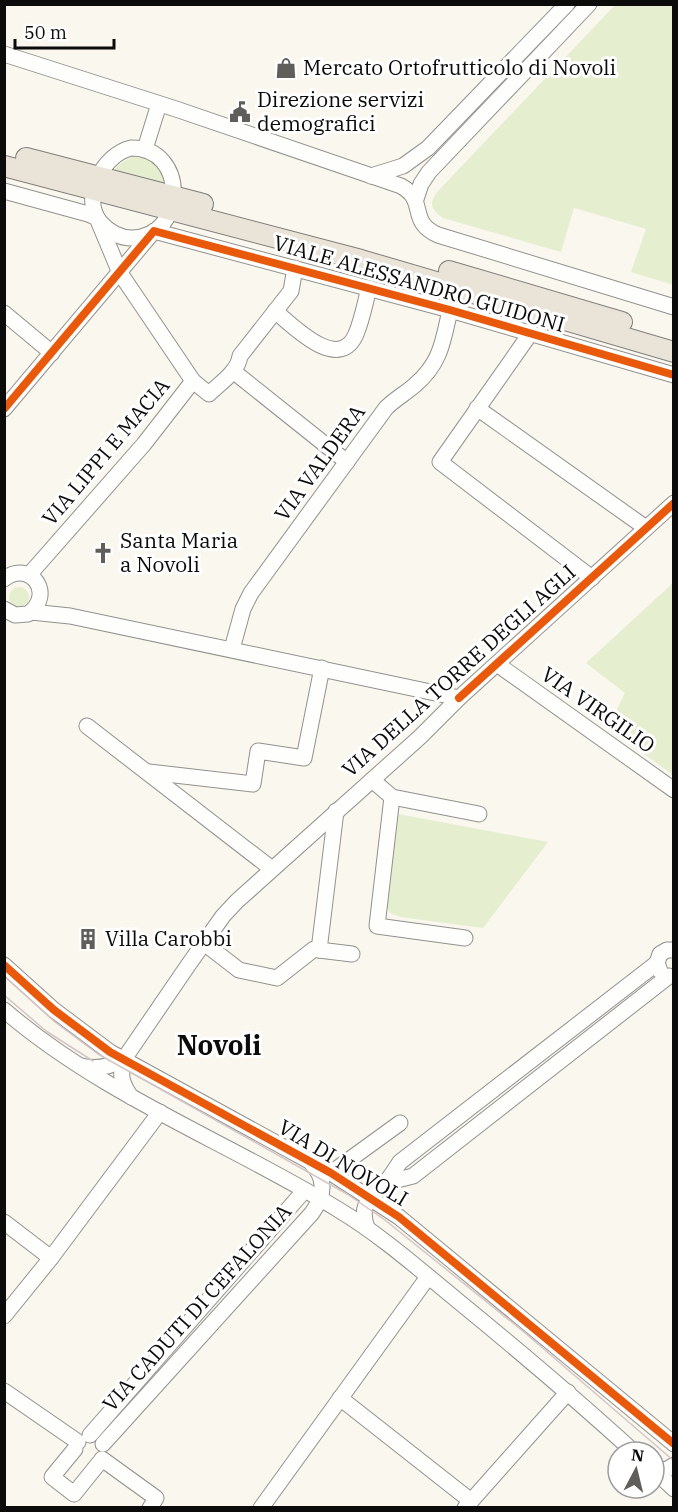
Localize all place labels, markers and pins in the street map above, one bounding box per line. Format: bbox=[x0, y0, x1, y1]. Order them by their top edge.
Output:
place label: Mercato Ortofrutticolo di Novoli bbox=[303, 53, 616, 81]
shop icon: Mercato Ortofrutticolo di Novoli bbox=[274, 56, 298, 80]
place label: Direzione servizi demografici bbox=[257, 85, 424, 137]
public building icon: Direzione servizi demografici bbox=[228, 100, 252, 124]
place label: Santa Maria a Novoli bbox=[120, 526, 238, 578]
church icon: Santa Maria a Novoli bbox=[91, 541, 115, 565]
place label: Villa Carobbi bbox=[105, 924, 232, 952]
building icon: Villa Carobbi bbox=[76, 927, 100, 951]

